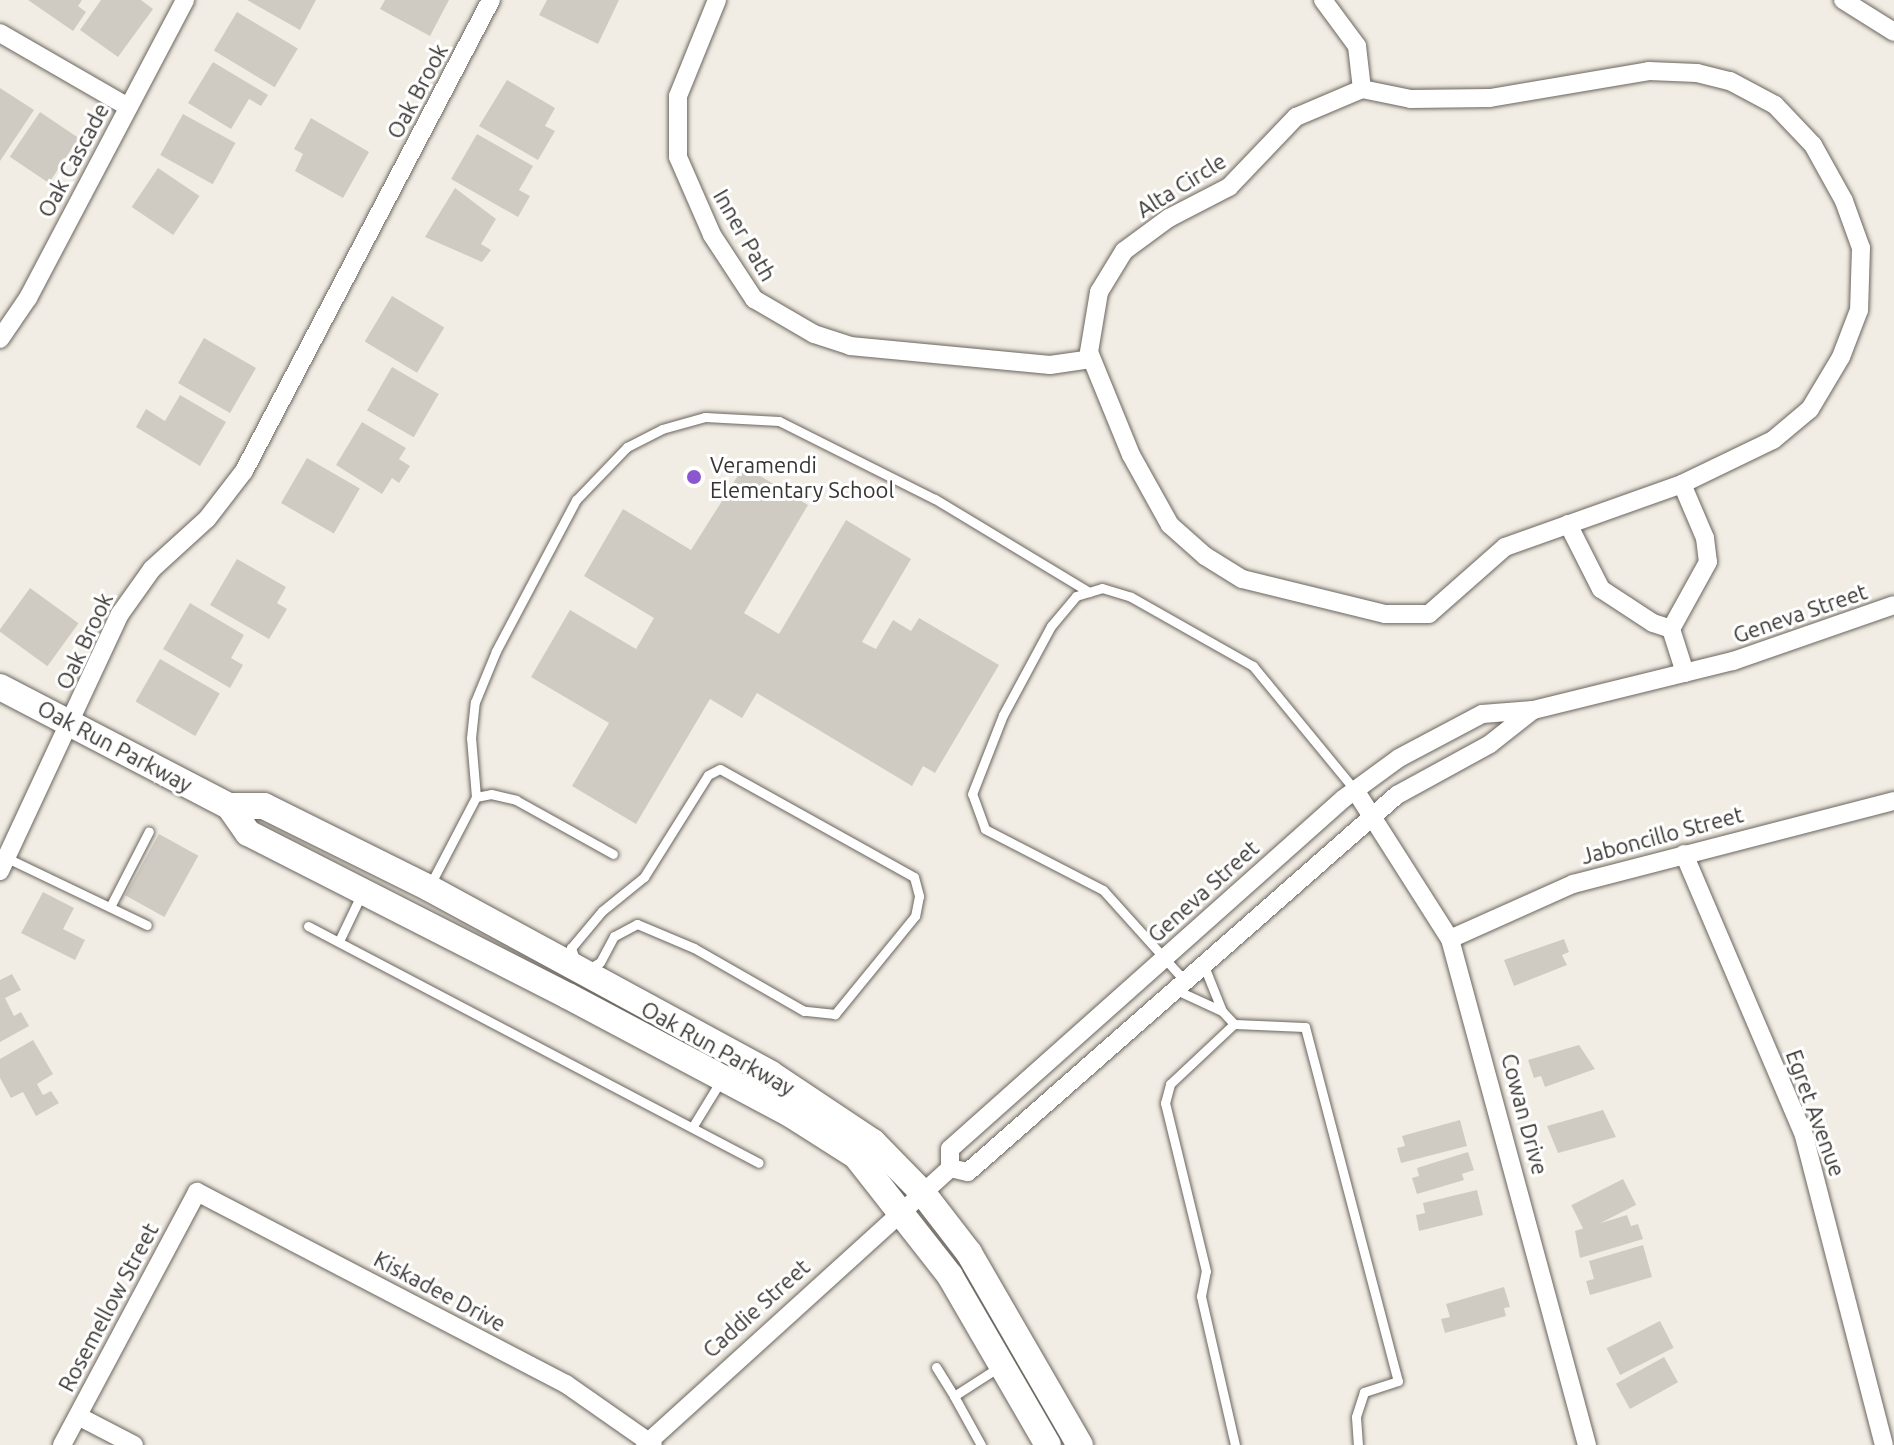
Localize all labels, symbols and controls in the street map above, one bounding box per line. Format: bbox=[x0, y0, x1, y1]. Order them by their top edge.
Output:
street label: Oak Brook bbox=[381, 39, 453, 143]
street label: Oak Cascade bbox=[32, 98, 114, 222]
street label: Alta Circle bbox=[1131, 147, 1231, 223]
street label: Inner Path bbox=[708, 184, 782, 286]
place label: Veramendi Elementary School bbox=[710, 451, 894, 502]
marker: Veramendi Elementary School bbox=[685, 468, 703, 486]
street label: Geneva Street bbox=[1730, 578, 1870, 648]
street label: Oak Brook bbox=[50, 588, 118, 694]
street label: Oak Run Parkway bbox=[33, 694, 197, 798]
street label: Jaboncillo Street bbox=[1578, 801, 1746, 869]
street label: Geneva Street bbox=[1142, 834, 1264, 948]
street label: Oak Run Parkway bbox=[637, 995, 799, 1101]
street label: Egret Avenue bbox=[1781, 1046, 1851, 1180]
street label: Cowan Drive bbox=[1496, 1051, 1554, 1177]
street label: Rosemellow Street bbox=[52, 1218, 164, 1396]
street label: Kiskadee Drive bbox=[370, 1245, 510, 1337]
street label: Caddie Street bbox=[697, 1253, 815, 1363]

